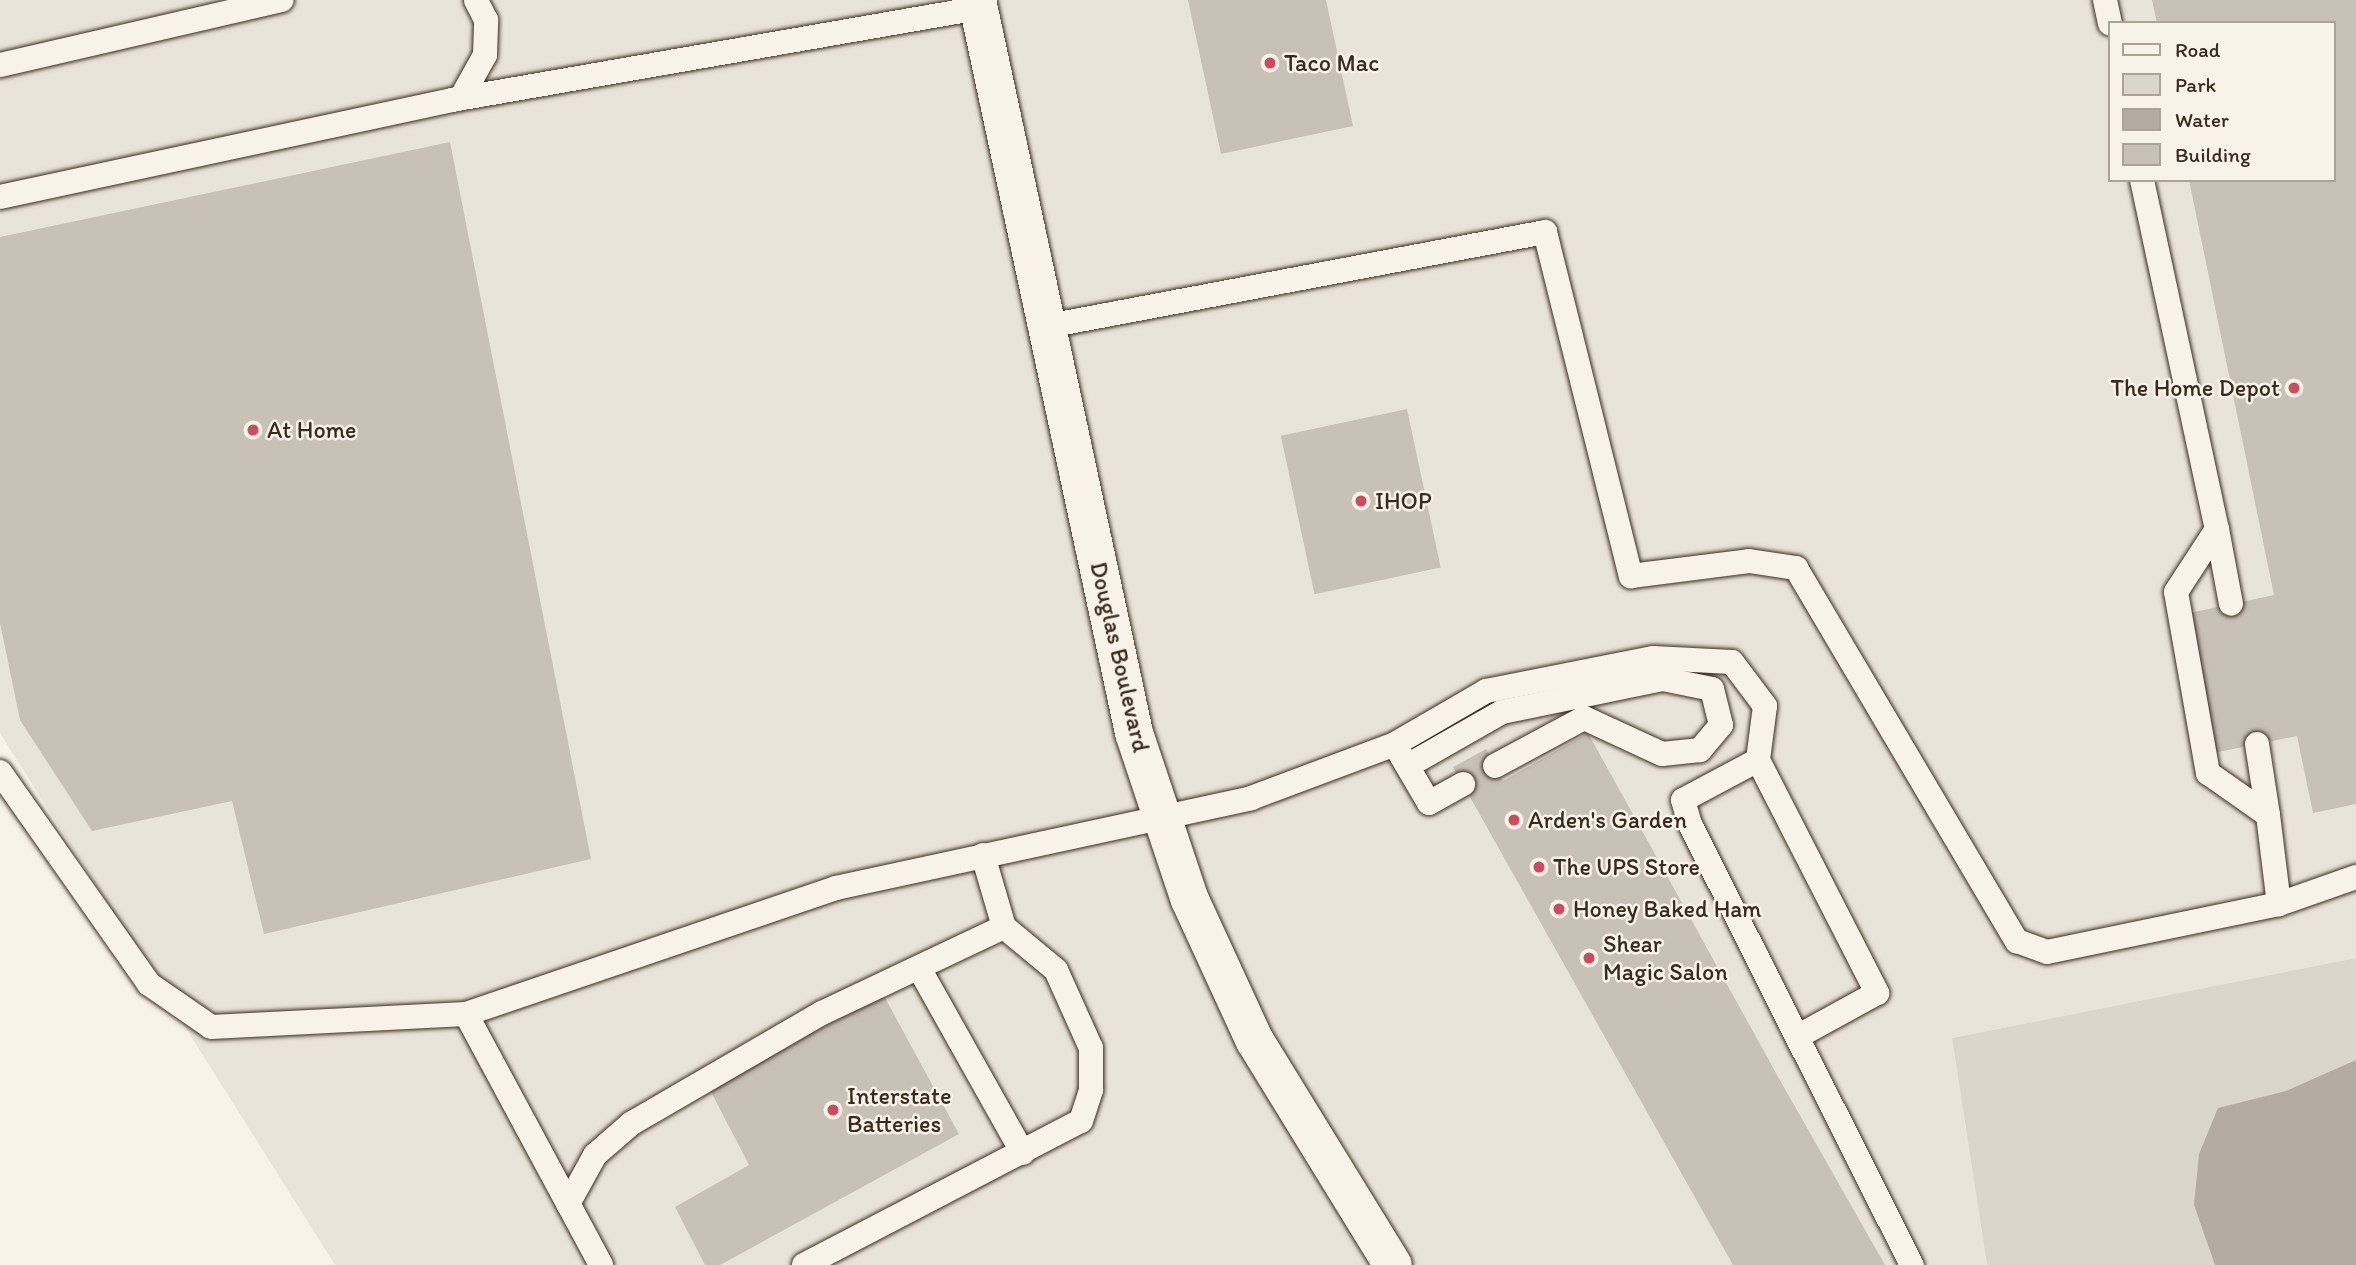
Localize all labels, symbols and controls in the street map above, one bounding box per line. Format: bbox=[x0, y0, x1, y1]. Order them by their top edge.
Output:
legend bbox=[2108, 21, 2335, 182]
text: Road bbox=[2175, 37, 2220, 62]
place label: Taco Mac bbox=[1284, 49, 1379, 77]
marker: Taco Mac bbox=[1262, 55, 1278, 71]
text: Park bbox=[2175, 72, 2216, 97]
text: Water bbox=[2175, 107, 2229, 132]
text: Building bbox=[2175, 142, 2251, 167]
place label: The Home Depot bbox=[2110, 374, 2280, 402]
marker: The Home Depot bbox=[2286, 380, 2302, 396]
place label: At Home bbox=[267, 416, 357, 444]
marker: At Home bbox=[245, 422, 261, 438]
place label: IHOP bbox=[1375, 487, 1432, 515]
marker: IHOP bbox=[1353, 493, 1369, 509]
street label: Douglas Boulevard bbox=[1084, 559, 1156, 755]
place label: Arden's Garden bbox=[1528, 806, 1688, 834]
marker: Arden's Garden bbox=[1506, 812, 1522, 828]
place label: The UPS Store bbox=[1553, 853, 1700, 881]
marker: The UPS Store bbox=[1531, 859, 1547, 875]
place label: Honey Baked Ham bbox=[1573, 895, 1763, 923]
marker: Honey Baked Ham bbox=[1551, 901, 1567, 917]
place label: Shear Magic Salon bbox=[1603, 930, 1727, 986]
marker: Shear Magic Salon bbox=[1581, 950, 1597, 966]
place label: Interstate Batteries bbox=[847, 1082, 952, 1138]
marker: Interstate Batteries bbox=[825, 1102, 841, 1118]

